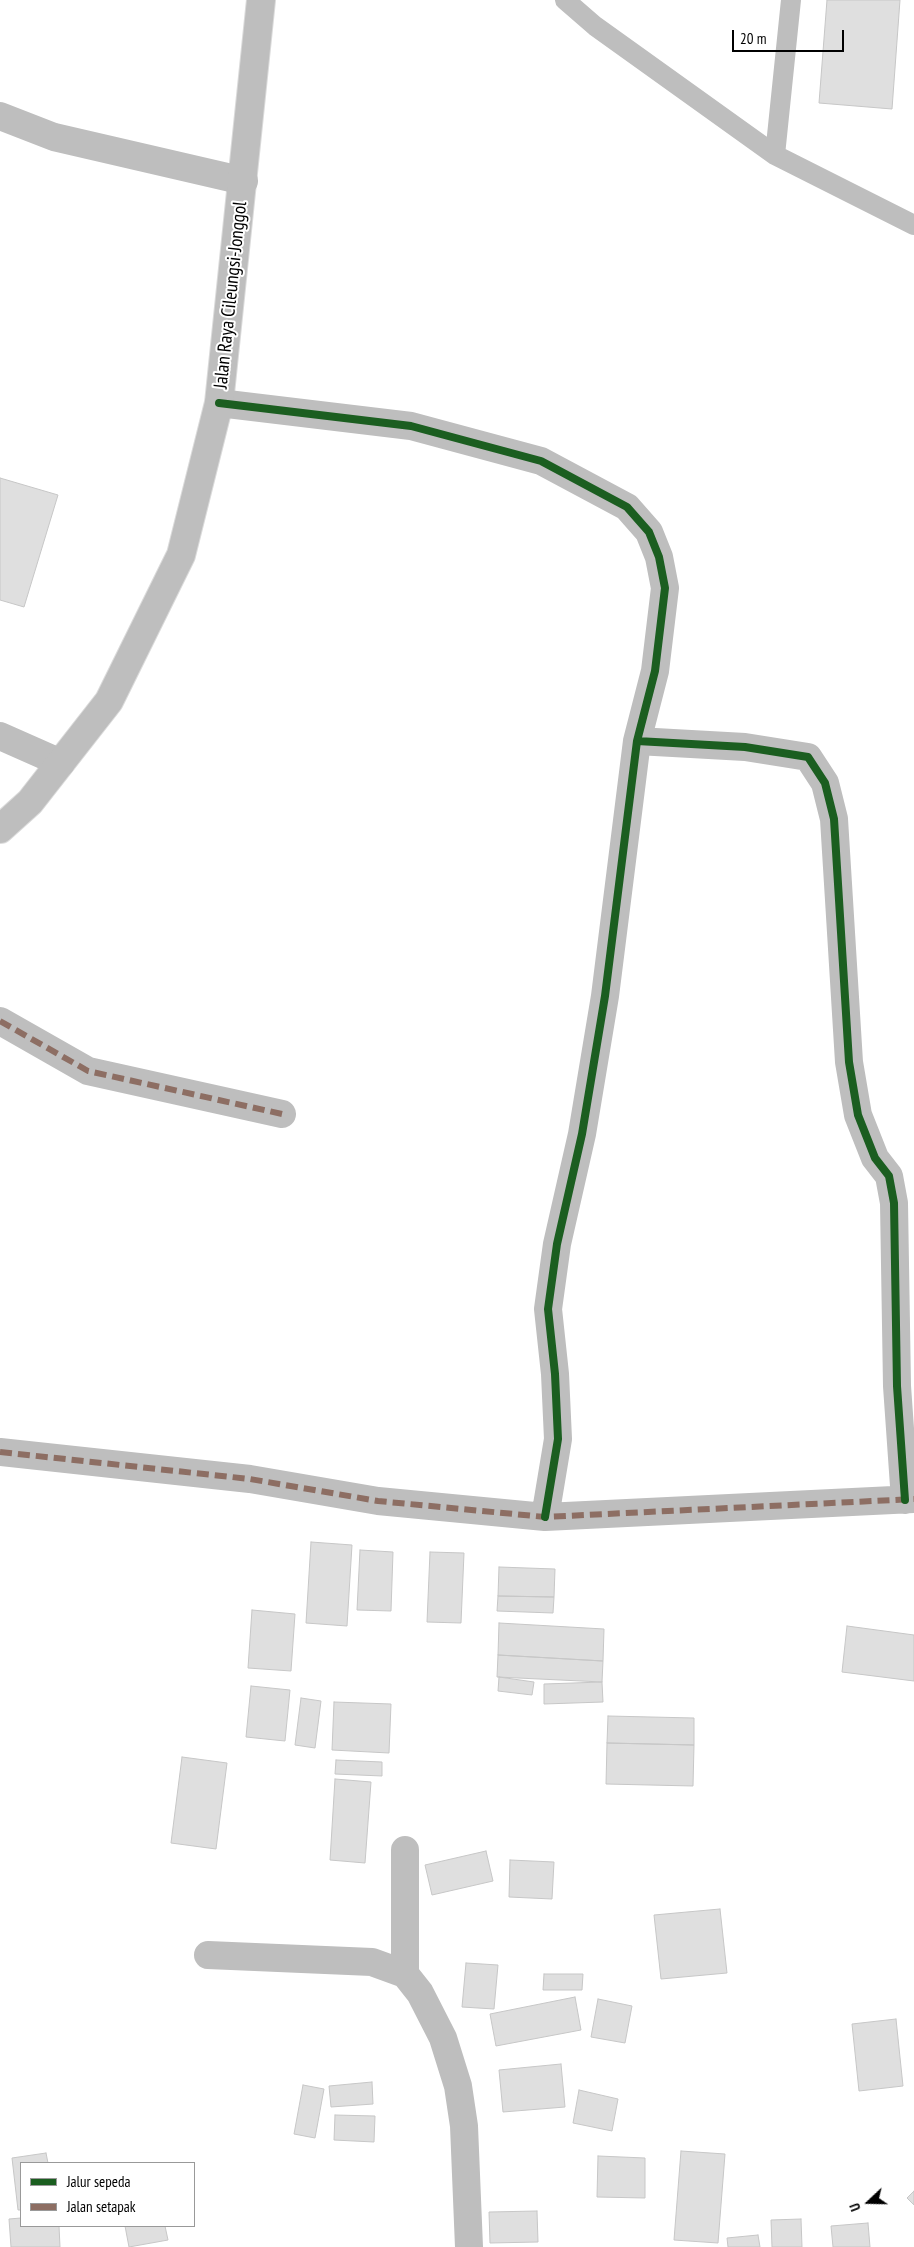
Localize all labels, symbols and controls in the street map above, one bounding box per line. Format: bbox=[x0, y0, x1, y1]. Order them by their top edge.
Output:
scale bar bbox=[734, 20, 846, 52]
text: 20 m bbox=[740, 29, 766, 48]
street label: Jalan Raya Cileungsi-Jonggol bbox=[210, 200, 252, 390]
legend bbox=[20, 2162, 195, 2227]
text: Jalur sepeda bbox=[67, 2172, 130, 2191]
north arrow bbox=[844, 2177, 894, 2227]
text: Jalan setapak bbox=[67, 2197, 136, 2216]
text: U bbox=[845, 2201, 865, 2214]

